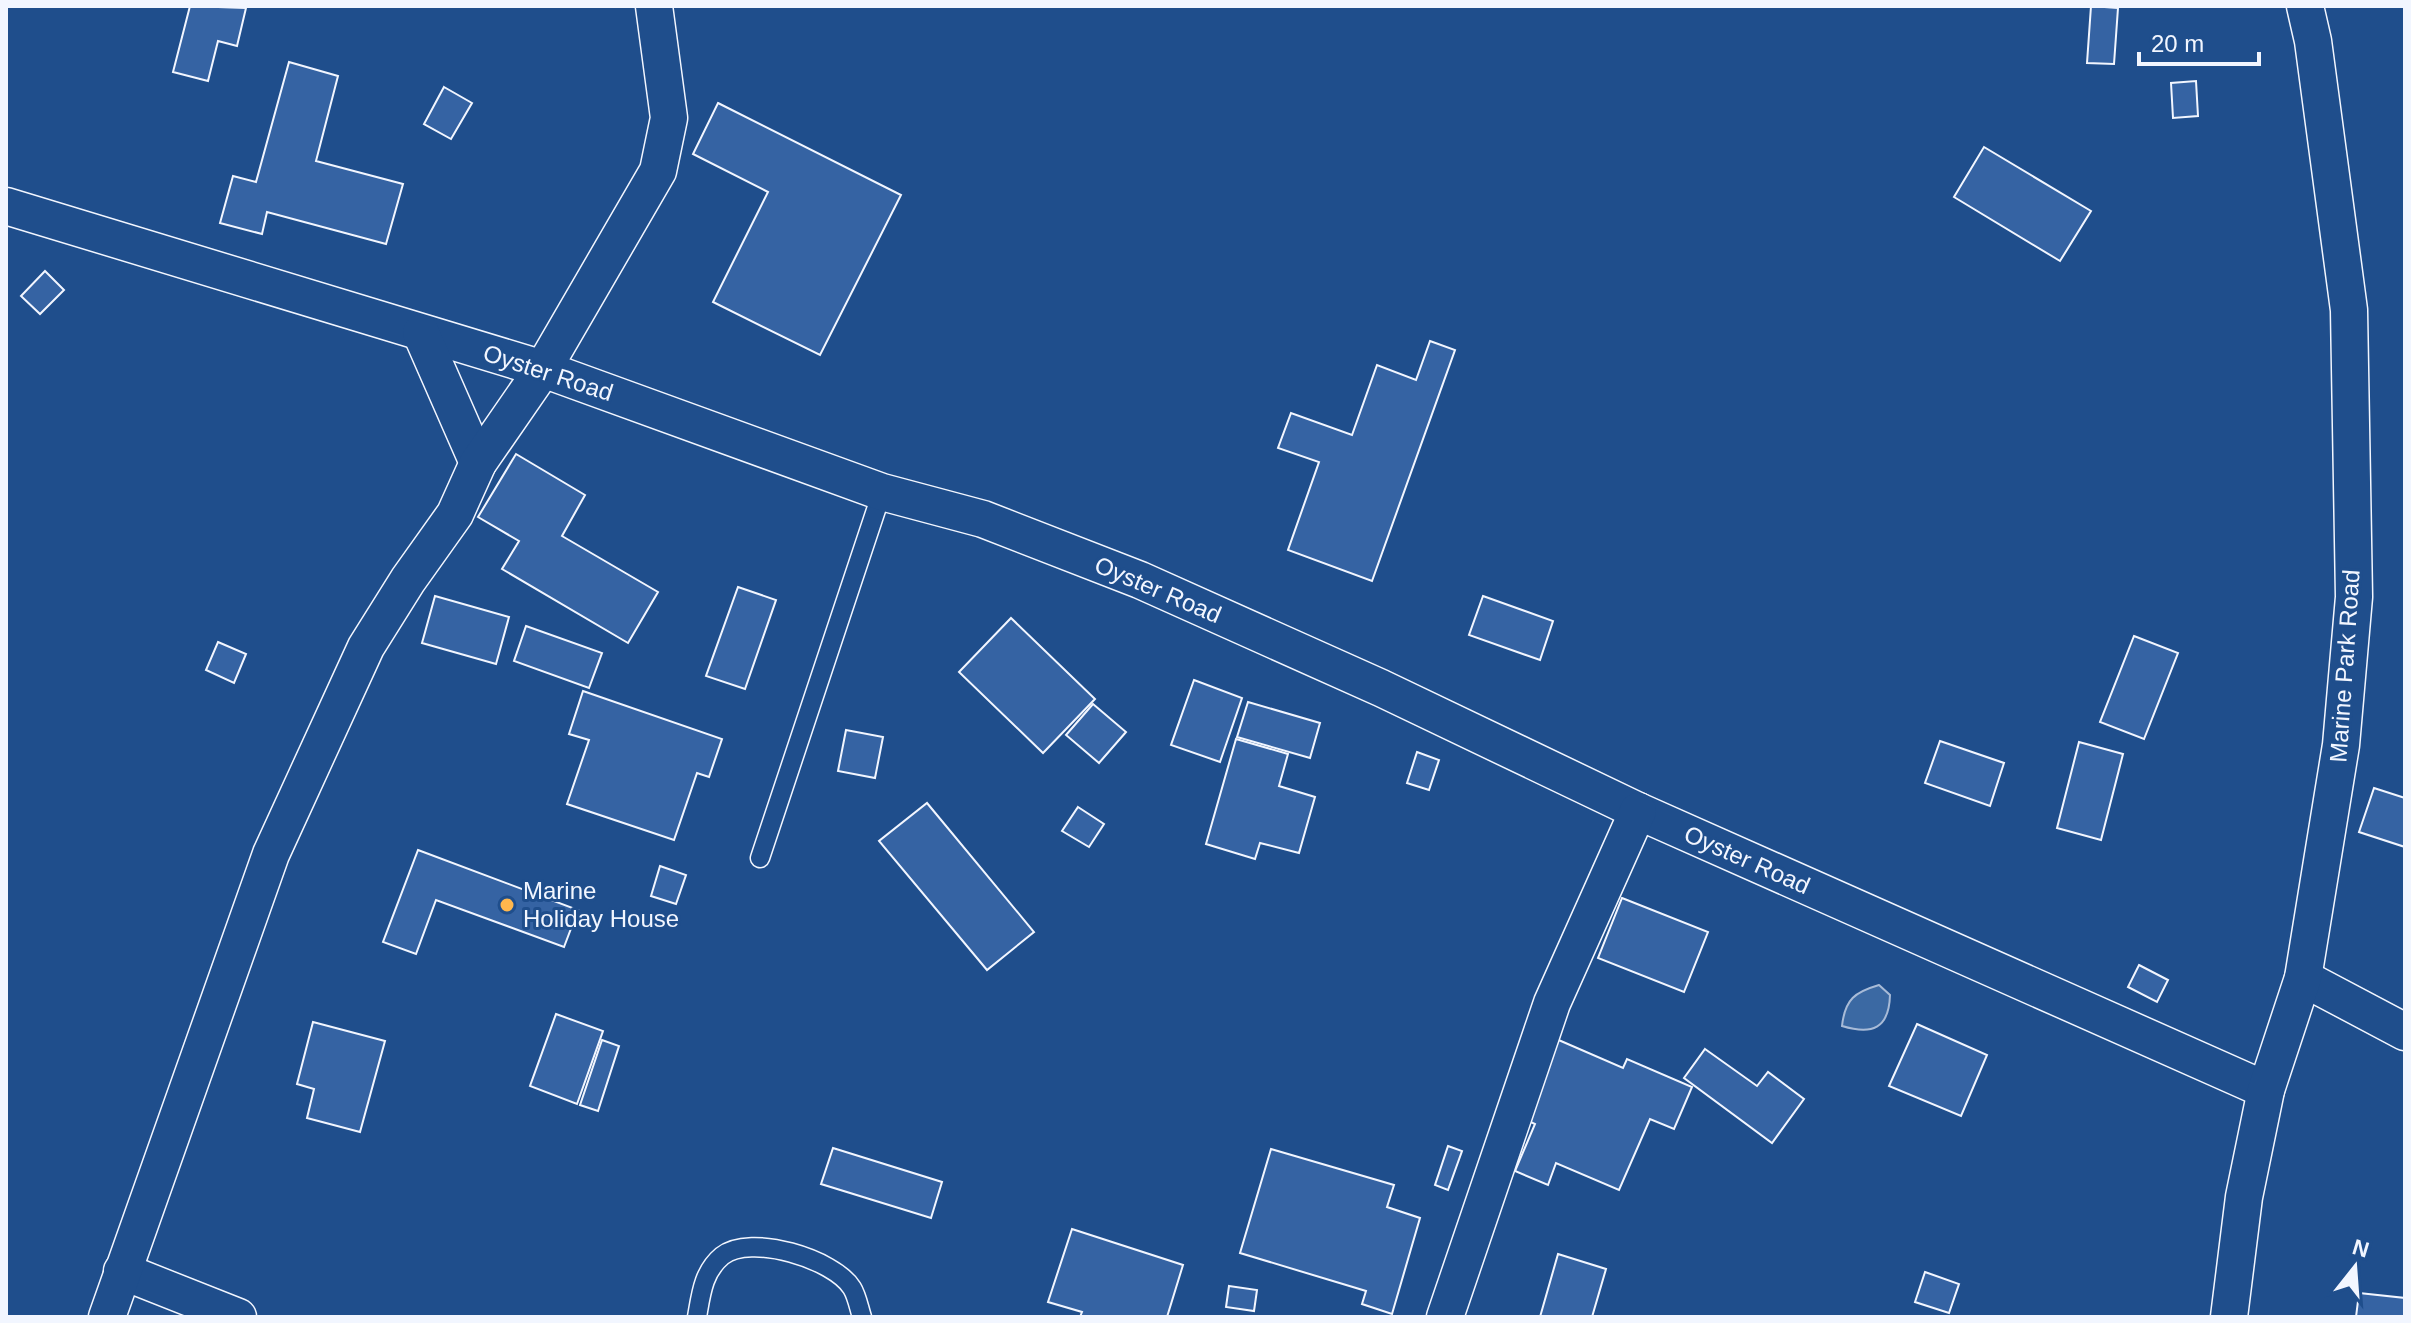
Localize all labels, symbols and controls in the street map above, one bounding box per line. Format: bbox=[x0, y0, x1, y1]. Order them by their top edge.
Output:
scale bar bbox=[2139, 16, 2259, 66]
text: 20 m bbox=[2151, 30, 2204, 57]
street label: Oyster Road bbox=[480, 339, 616, 406]
street label: Oyster Road bbox=[1091, 551, 1225, 628]
street label: Marine Park Road bbox=[2324, 569, 2365, 763]
street label: Oyster Road bbox=[1680, 820, 1814, 899]
place label: Marine Holiday House bbox=[523, 877, 679, 932]
marker: Marine Holiday House bbox=[498, 896, 516, 914]
north arrow bbox=[2315, 1227, 2395, 1307]
text: N bbox=[2349, 1234, 2372, 1263]

